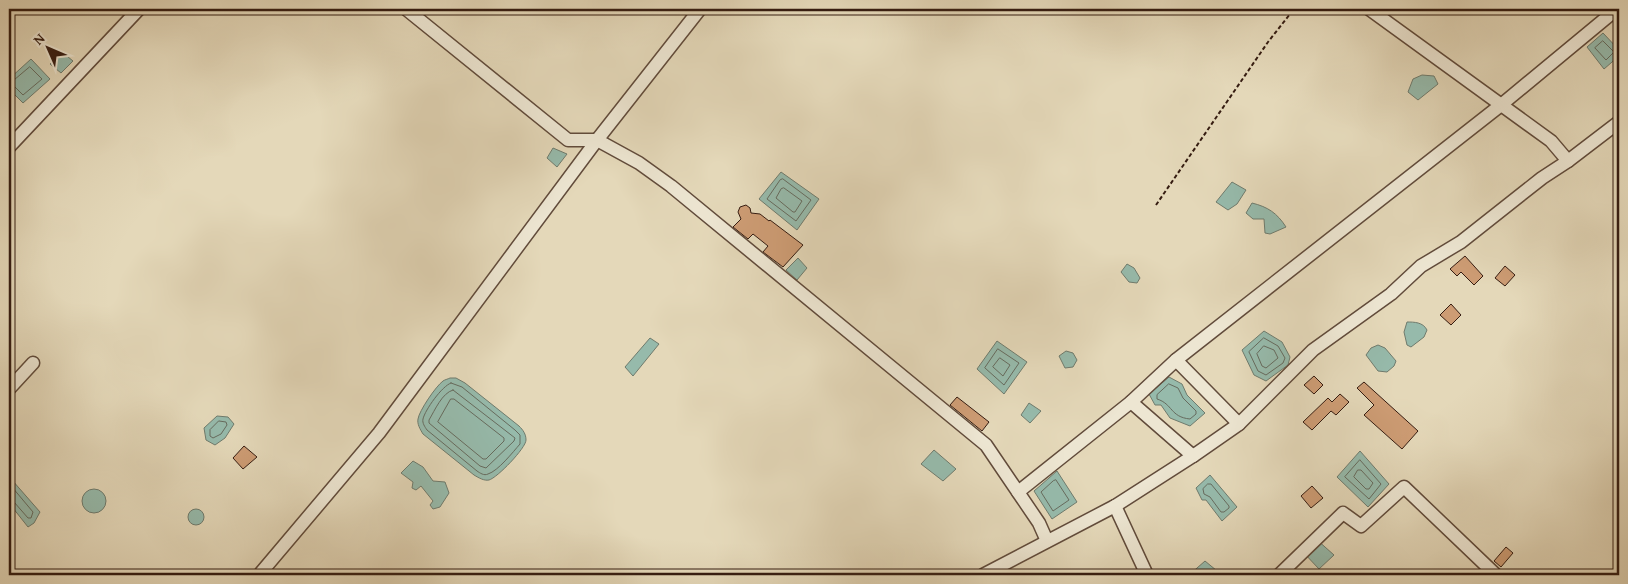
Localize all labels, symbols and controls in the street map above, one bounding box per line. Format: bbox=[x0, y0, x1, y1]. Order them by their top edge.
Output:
north arrow bbox=[22, 22, 72, 72]
text: N bbox=[28, 28, 50, 49]

